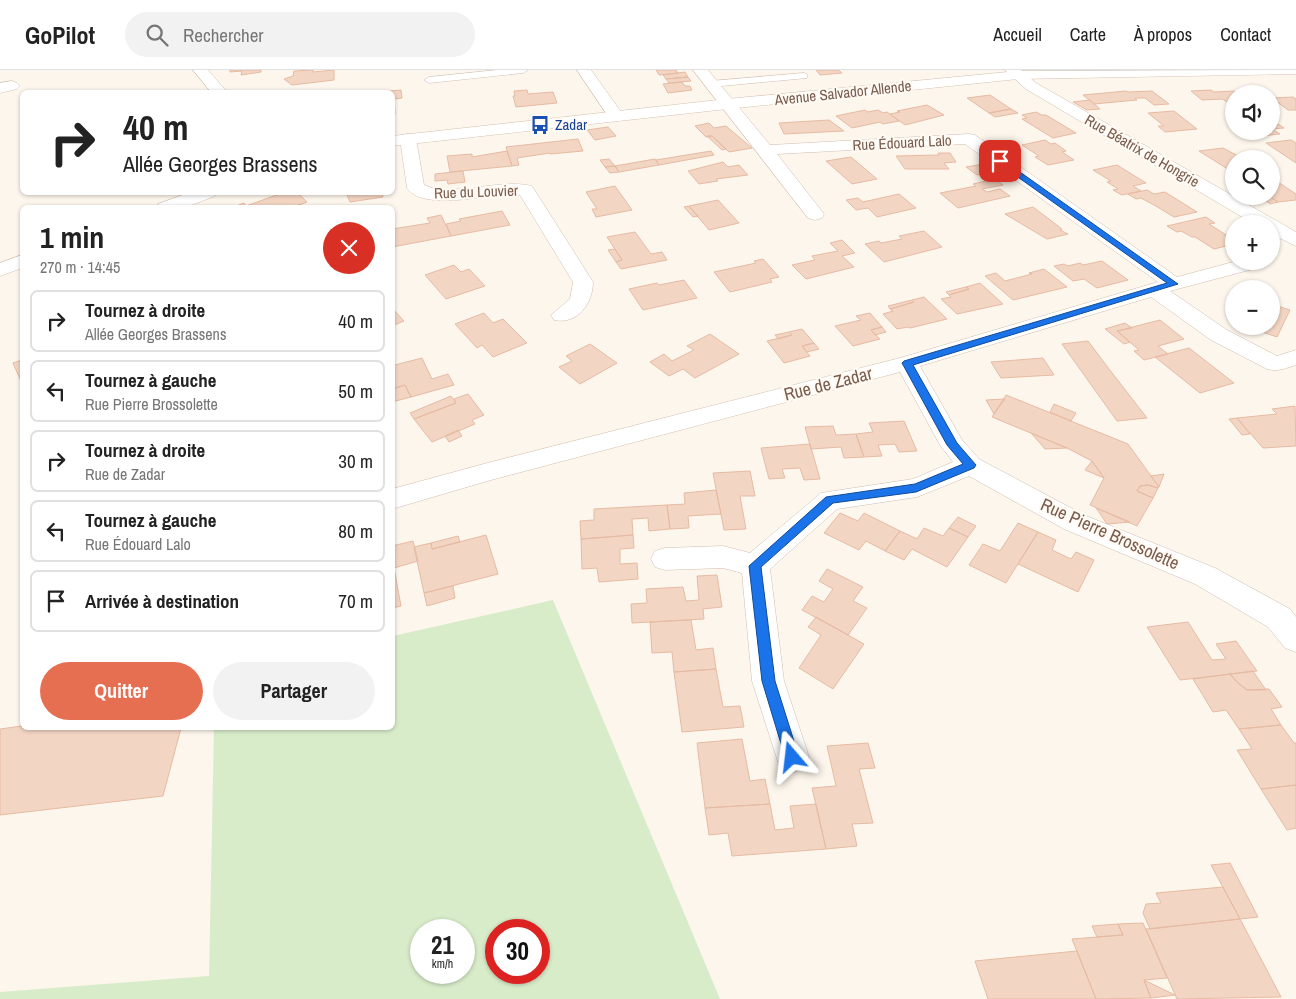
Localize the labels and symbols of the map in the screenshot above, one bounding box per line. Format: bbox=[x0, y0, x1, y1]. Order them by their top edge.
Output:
street label: Avenue Salvador Allende bbox=[773, 75, 912, 110]
street label: Rue Béatrix de Hongrie bbox=[1081, 109, 1204, 192]
bus stop icon: Zadar bbox=[529, 114, 551, 136]
place label: Zadar bbox=[555, 114, 587, 135]
street label: Rue Édouard Lalo bbox=[852, 129, 952, 156]
pin bbox=[979, 140, 1021, 182]
street label: Rue du Louvier bbox=[434, 180, 518, 203]
street label: Rue de Zadar bbox=[781, 360, 875, 407]
street label: Rue Pierre Brossolette bbox=[1037, 492, 1183, 575]
position arrow bbox=[765, 730, 817, 782]
speed limit sign: 30 bbox=[485, 919, 550, 984]

